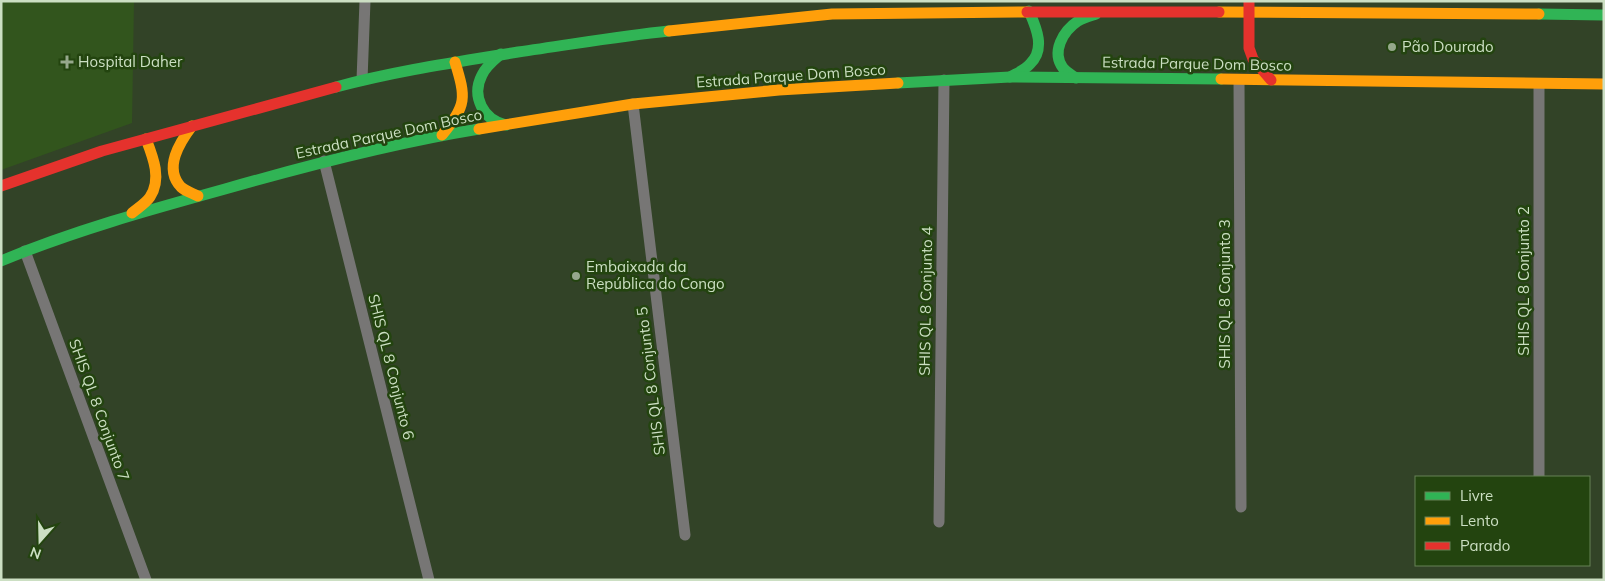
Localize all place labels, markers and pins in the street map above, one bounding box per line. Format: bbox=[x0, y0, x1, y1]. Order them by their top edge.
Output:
place label: Pão Dourado bbox=[1402, 37, 1494, 56]
marker: Pão Dourado bbox=[1386, 41, 1398, 53]
place label: Hospital Daher bbox=[78, 52, 183, 71]
marker: Hospital Daher bbox=[60, 55, 74, 69]
place label: Embaixada da República do Congo bbox=[586, 257, 725, 293]
marker: Embaixada da República do Congo bbox=[570, 270, 582, 282]

